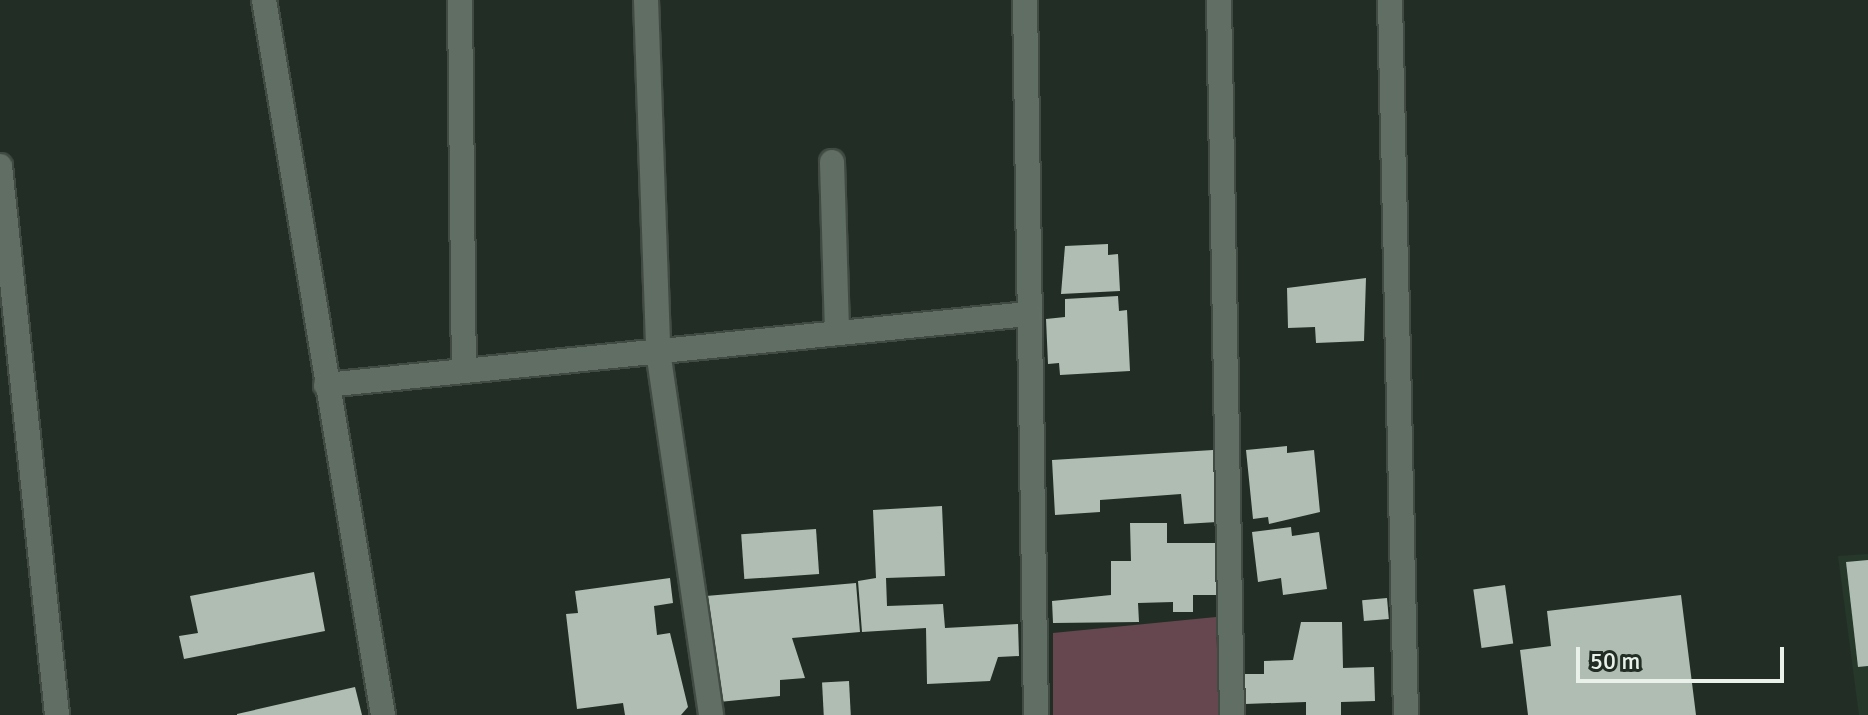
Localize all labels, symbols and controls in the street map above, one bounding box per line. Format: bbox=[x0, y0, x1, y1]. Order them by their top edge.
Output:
scale bar bbox=[1580, 631, 1788, 681]
text: 50 m bbox=[1590, 646, 1640, 676]

